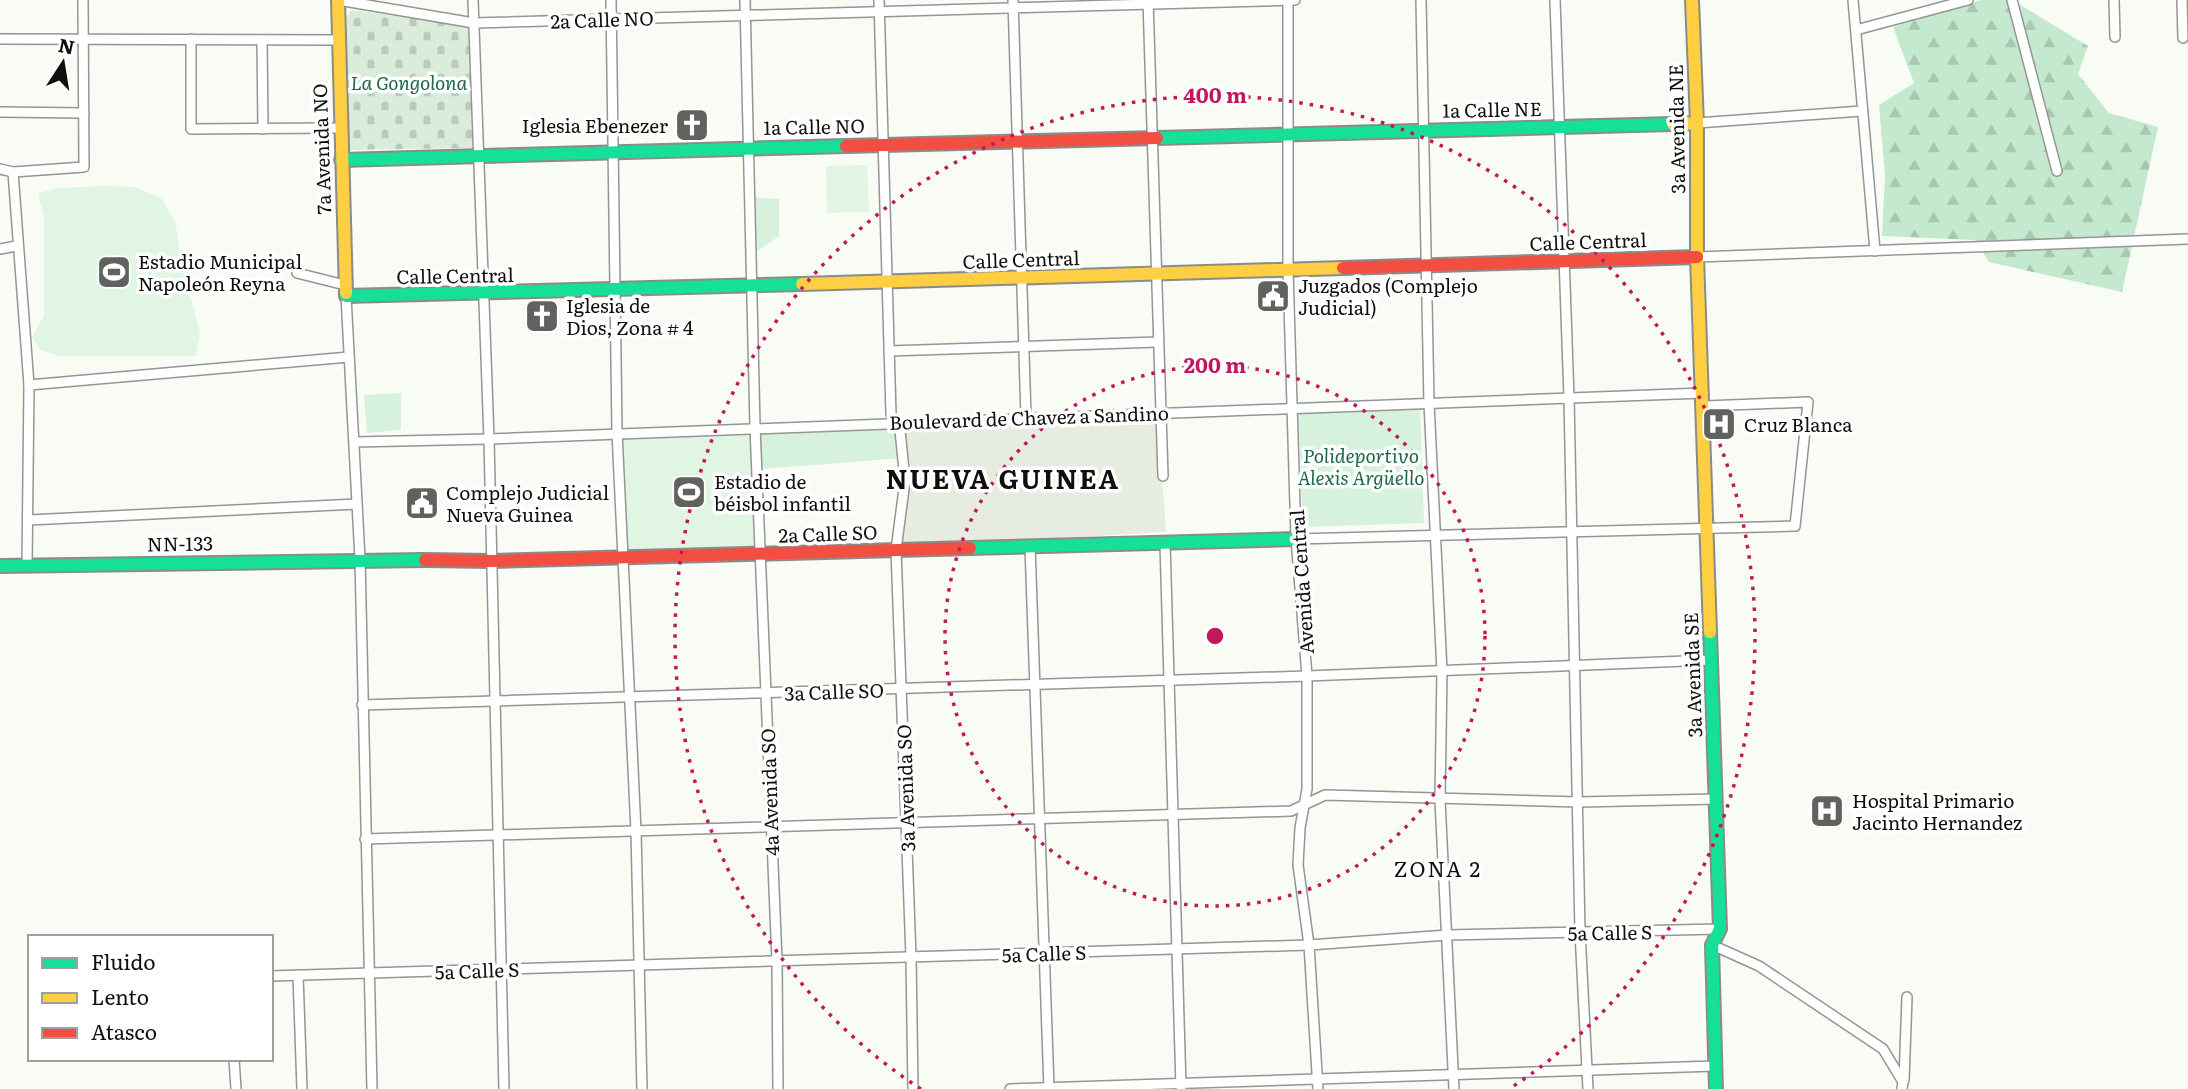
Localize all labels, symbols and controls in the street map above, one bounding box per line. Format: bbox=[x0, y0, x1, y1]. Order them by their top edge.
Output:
street label: 2a Calle NO bbox=[550, 3, 654, 35]
north arrow bbox=[28, 28, 98, 98]
text: N bbox=[56, 30, 78, 61]
street label: 3a Avenida NE bbox=[1661, 64, 1691, 194]
park label: La Gongolona bbox=[351, 68, 468, 96]
text: 400 m bbox=[1183, 78, 1247, 109]
street label: 7a Avenida NO bbox=[305, 83, 337, 215]
street label: 1a Calle NE bbox=[1442, 94, 1542, 124]
church icon: Iglesia Ebenezer bbox=[673, 106, 711, 144]
place label: Iglesia Ebenezer bbox=[522, 111, 668, 139]
street label: 1a Calle NO bbox=[763, 111, 865, 141]
street label: Calle Central bbox=[1529, 225, 1647, 257]
street label: Calle Central bbox=[962, 243, 1080, 275]
place label: Estadio Municipal Napoleón Reyna bbox=[138, 247, 302, 297]
sports icon: Estadio Municipal Napoleón Reyna bbox=[95, 253, 133, 291]
street label: Calle Central bbox=[396, 260, 514, 290]
place label: Juzgados (Complejo Judicial) bbox=[1298, 271, 1478, 321]
public building icon: Juzgados (Complejo Judicial) bbox=[1254, 277, 1292, 315]
place label: Iglesia de Dios, Zona # 4 bbox=[566, 291, 694, 341]
church icon: Iglesia de Dios, Zona # 4 bbox=[523, 297, 561, 335]
text: 200 m bbox=[1184, 348, 1246, 379]
street label: Boulevard de Chavez a Sandino bbox=[889, 398, 1169, 436]
hospital icon: Cruz Blanca bbox=[1700, 405, 1738, 443]
place label: Cruz Blanca bbox=[1744, 410, 1853, 438]
park label: Polideportivo Alexis Argüello bbox=[1298, 441, 1424, 491]
district label: NUEVA GUINEA bbox=[886, 458, 1120, 497]
place label: Estadio de béisbol infantil bbox=[714, 467, 851, 517]
sports icon: Estadio de béisbol infantil bbox=[670, 473, 708, 511]
place label: Complejo Judicial Nueva Guinea bbox=[446, 478, 609, 528]
public building icon: Complejo Judicial Nueva Guinea bbox=[403, 484, 441, 522]
street label: Avenida Central bbox=[1282, 509, 1320, 655]
street label: 2a Calle SO bbox=[778, 517, 878, 549]
street label: NN-133 bbox=[147, 528, 213, 558]
street label: 3a Avenida SE bbox=[1676, 612, 1708, 738]
centre of rings bbox=[1203, 624, 1227, 648]
street label: 3a Calle SO bbox=[784, 675, 884, 707]
street label: 3a Avenida SO bbox=[889, 724, 921, 852]
street label: 4a Avenida SO bbox=[753, 728, 785, 856]
place label: Hospital Primario Jacinto Hernandez bbox=[1852, 786, 2022, 836]
hospital icon: Hospital Primario Jacinto Hernandez bbox=[1808, 792, 1846, 830]
district label: ZONA 2 bbox=[1394, 852, 1482, 883]
street label: 5a Calle S bbox=[1567, 917, 1653, 947]
legend bbox=[28, 935, 273, 1061]
street label: 5a Calle S bbox=[1001, 938, 1087, 968]
text: Fluido bbox=[91, 945, 155, 976]
street label: 5a Calle S bbox=[434, 955, 520, 985]
text: Lento bbox=[91, 980, 149, 1011]
text: Atasco bbox=[91, 1015, 157, 1046]

